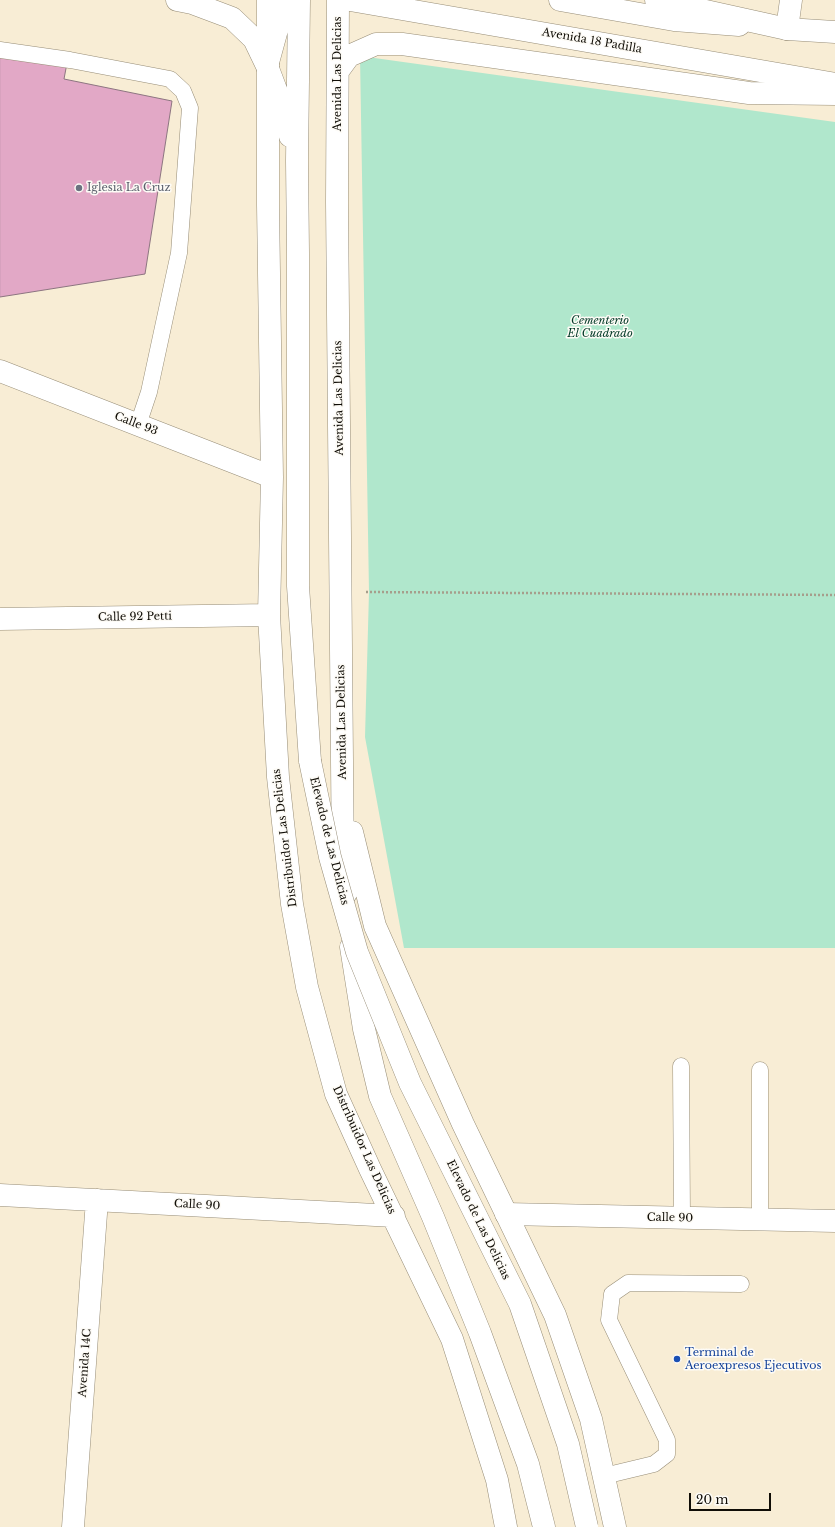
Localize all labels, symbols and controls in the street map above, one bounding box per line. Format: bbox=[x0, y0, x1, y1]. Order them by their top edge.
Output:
street label: Avenida Las Delicias bbox=[331, 17, 345, 131]
street label: Avenida 18 Padilla bbox=[541, 26, 643, 56]
place label: Iglesia La Cruz bbox=[87, 181, 171, 195]
marker: Iglesia La Cruz bbox=[74, 183, 84, 193]
park label: Cementerio El Cuadrado bbox=[567, 314, 633, 340]
street label: Avenida Las Delicias bbox=[331, 340, 347, 456]
street label: Calle 93 bbox=[112, 410, 160, 438]
street label: Calle 92 Petti bbox=[98, 610, 172, 624]
street label: Avenida Las Delicias bbox=[334, 664, 350, 780]
street label: Distribuidor Las Delicias bbox=[270, 768, 300, 908]
street label: Elevado de Las Delicias bbox=[307, 776, 351, 906]
street label: Distribuidor Las Delicias bbox=[330, 1084, 398, 1216]
street label: Elevado de Las Delicias bbox=[443, 1158, 513, 1282]
street label: Calle 90 bbox=[173, 1197, 221, 1213]
street label: Calle 90 bbox=[647, 1211, 693, 1225]
street label: Avenida 14C bbox=[76, 1328, 94, 1398]
place label: Terminal de Aeroexpresos Ejecutivos bbox=[685, 1346, 822, 1372]
marker: Terminal de Aeroexpresos Ejecutivos bbox=[672, 1354, 682, 1364]
scale bar bbox=[691, 1485, 773, 1511]
text: 20 m bbox=[696, 1492, 728, 1507]

